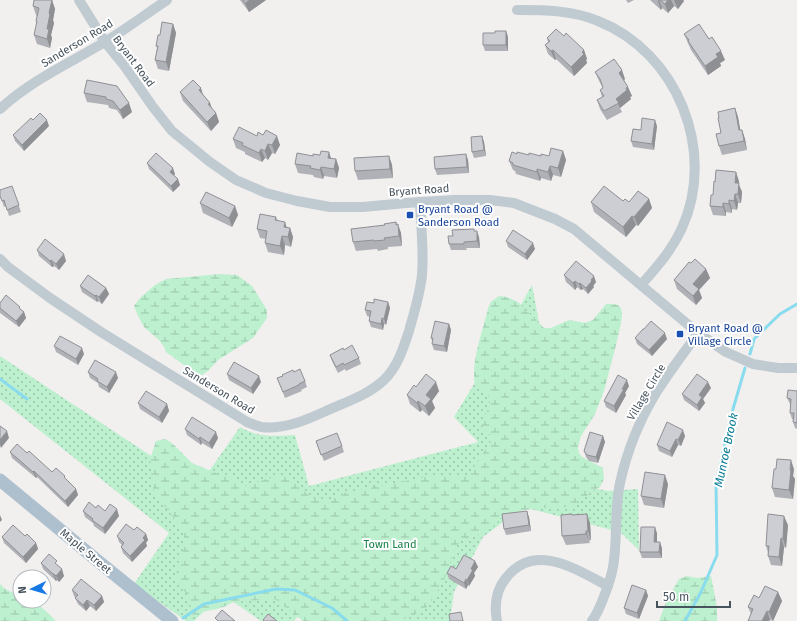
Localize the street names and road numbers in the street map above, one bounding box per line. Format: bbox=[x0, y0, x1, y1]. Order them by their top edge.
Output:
street label: Sanderson Road bbox=[39, 17, 115, 70]
street label: Bryant Road bbox=[110, 33, 157, 90]
street label: Bryant Road bbox=[388, 182, 450, 199]
street label: Village Circle bbox=[624, 362, 668, 423]
street label: Sanderson Road bbox=[181, 364, 257, 417]
street label: Maple Street bbox=[57, 526, 114, 577]

